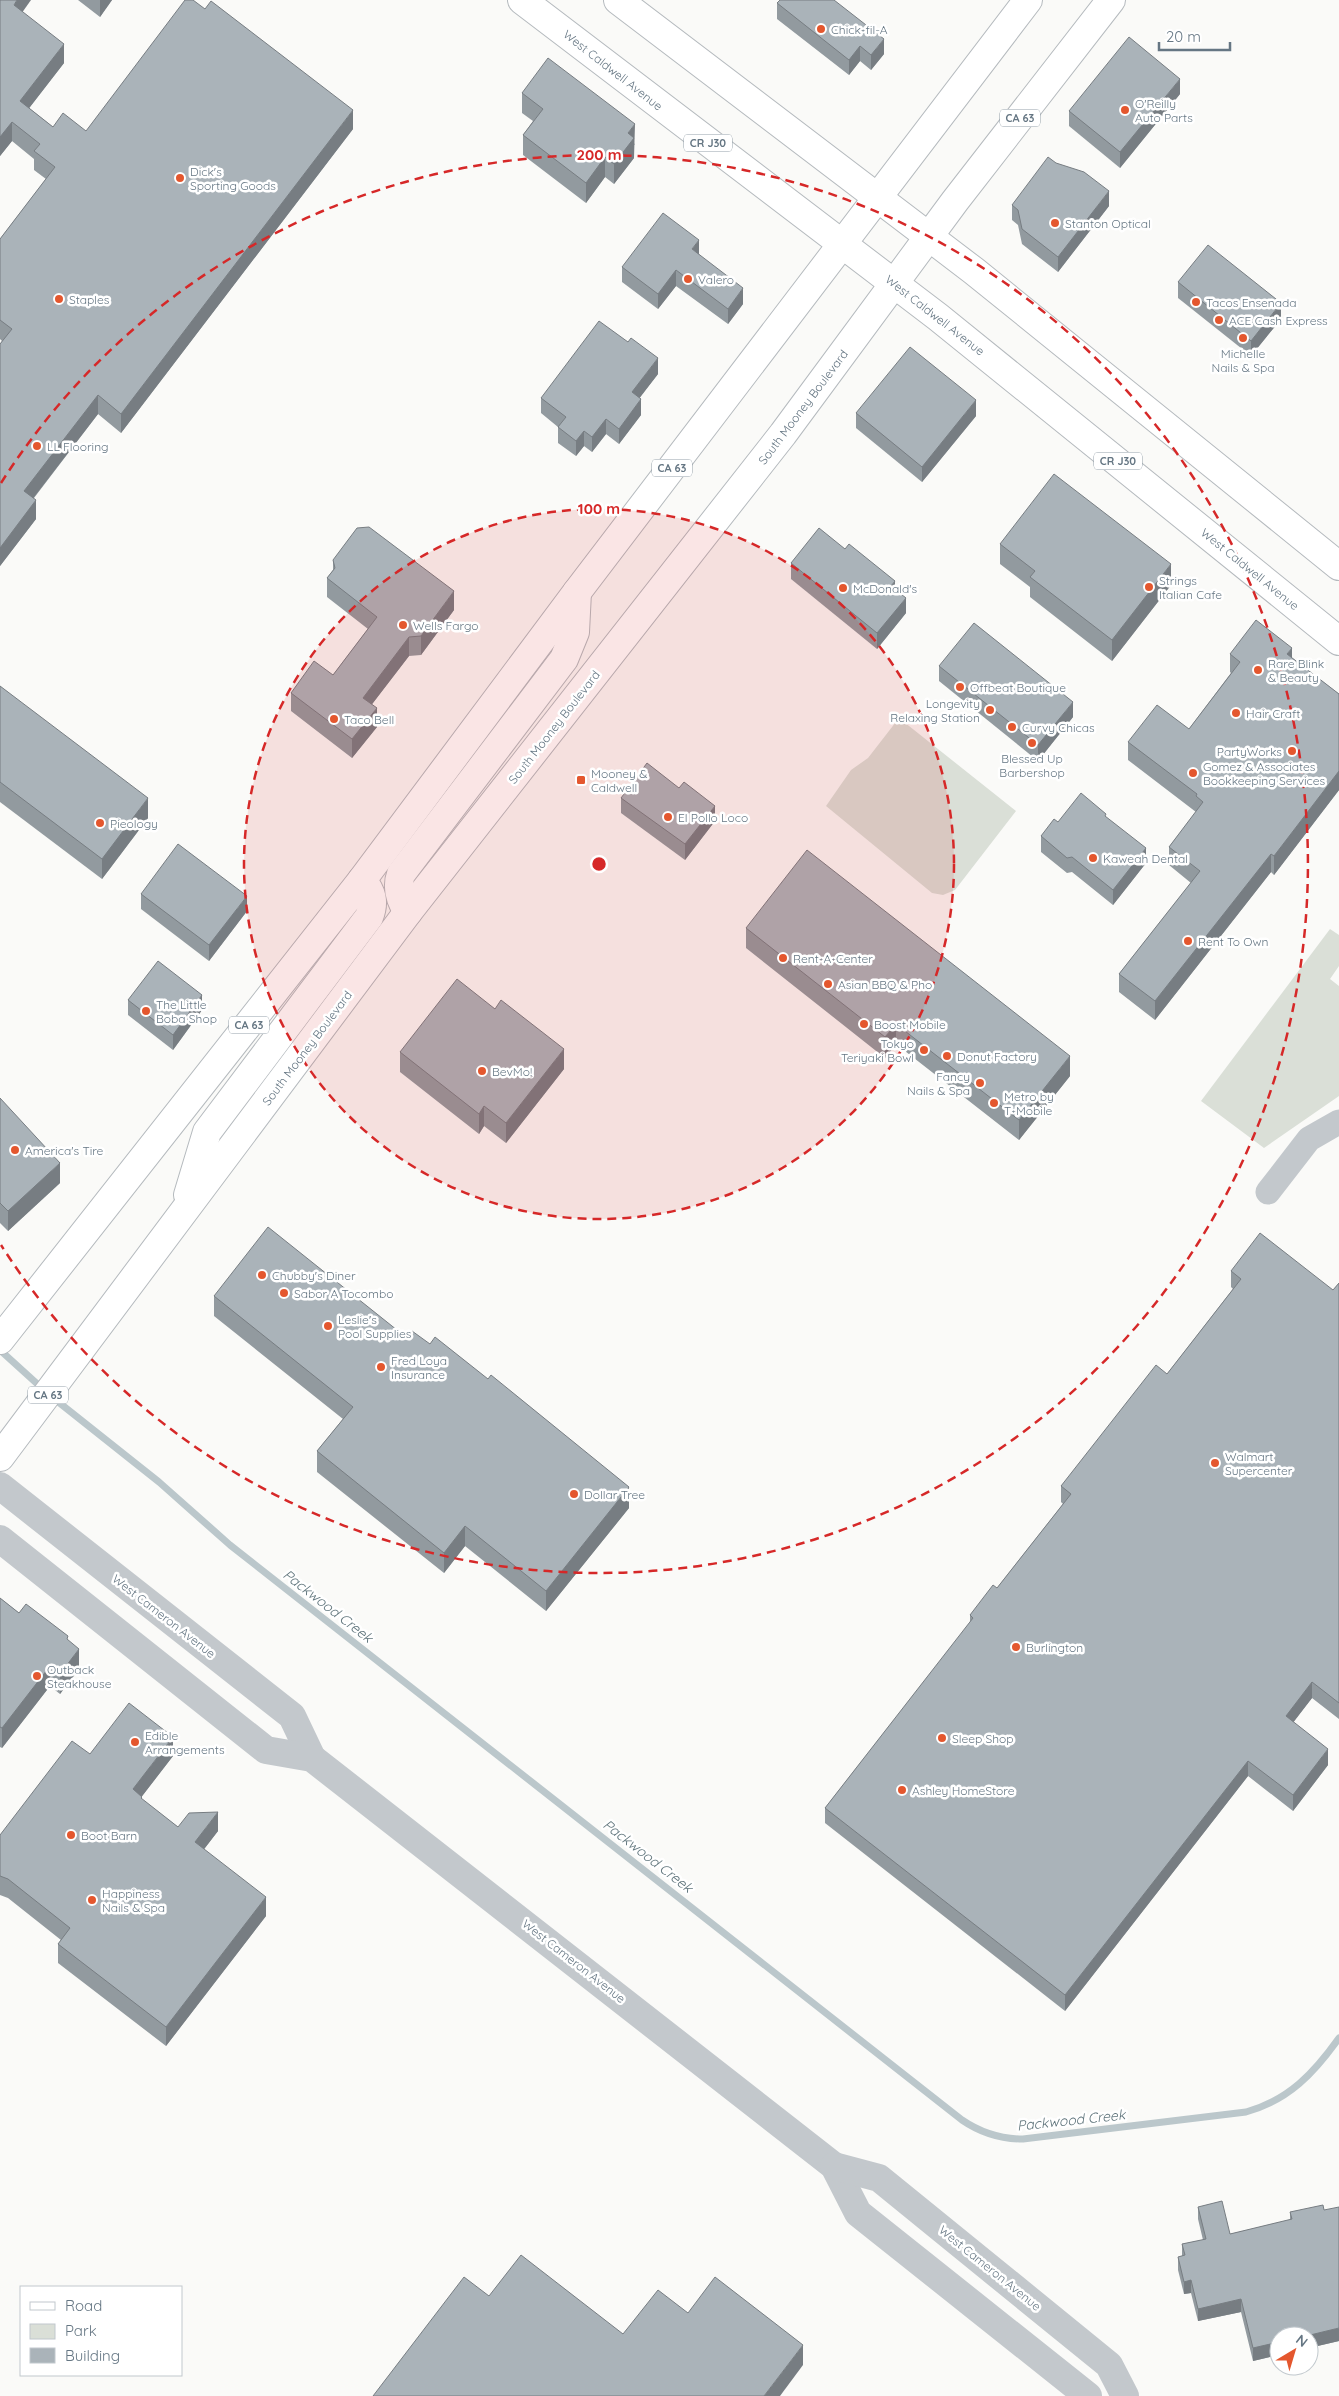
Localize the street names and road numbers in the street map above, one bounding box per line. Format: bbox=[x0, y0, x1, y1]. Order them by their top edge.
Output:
street label: West Caldwell Avenue bbox=[560, 27, 666, 114]
road number: CA 63 bbox=[1000, 110, 1040, 126]
road number: CR J30 bbox=[684, 134, 732, 152]
street label: West Caldwell Avenue bbox=[882, 272, 988, 359]
street label: South Mooney Boulevard bbox=[755, 347, 851, 467]
road number: CR J30 bbox=[1094, 452, 1142, 470]
road number: CA 63 bbox=[652, 459, 692, 476]
street label: West Caldwell Avenue bbox=[1198, 525, 1302, 613]
street label: South Mooney Boulevard bbox=[505, 667, 603, 787]
street label: South Mooney Boulevard bbox=[259, 988, 355, 1108]
road number: CA 63 bbox=[229, 1016, 269, 1034]
road number: CA 63 bbox=[28, 1386, 68, 1404]
street label: West Cameron Avenue bbox=[109, 1571, 219, 1661]
street label: West Cameron Avenue bbox=[519, 1916, 629, 2006]
street label: West Cameron Avenue bbox=[936, 2222, 1044, 2314]

